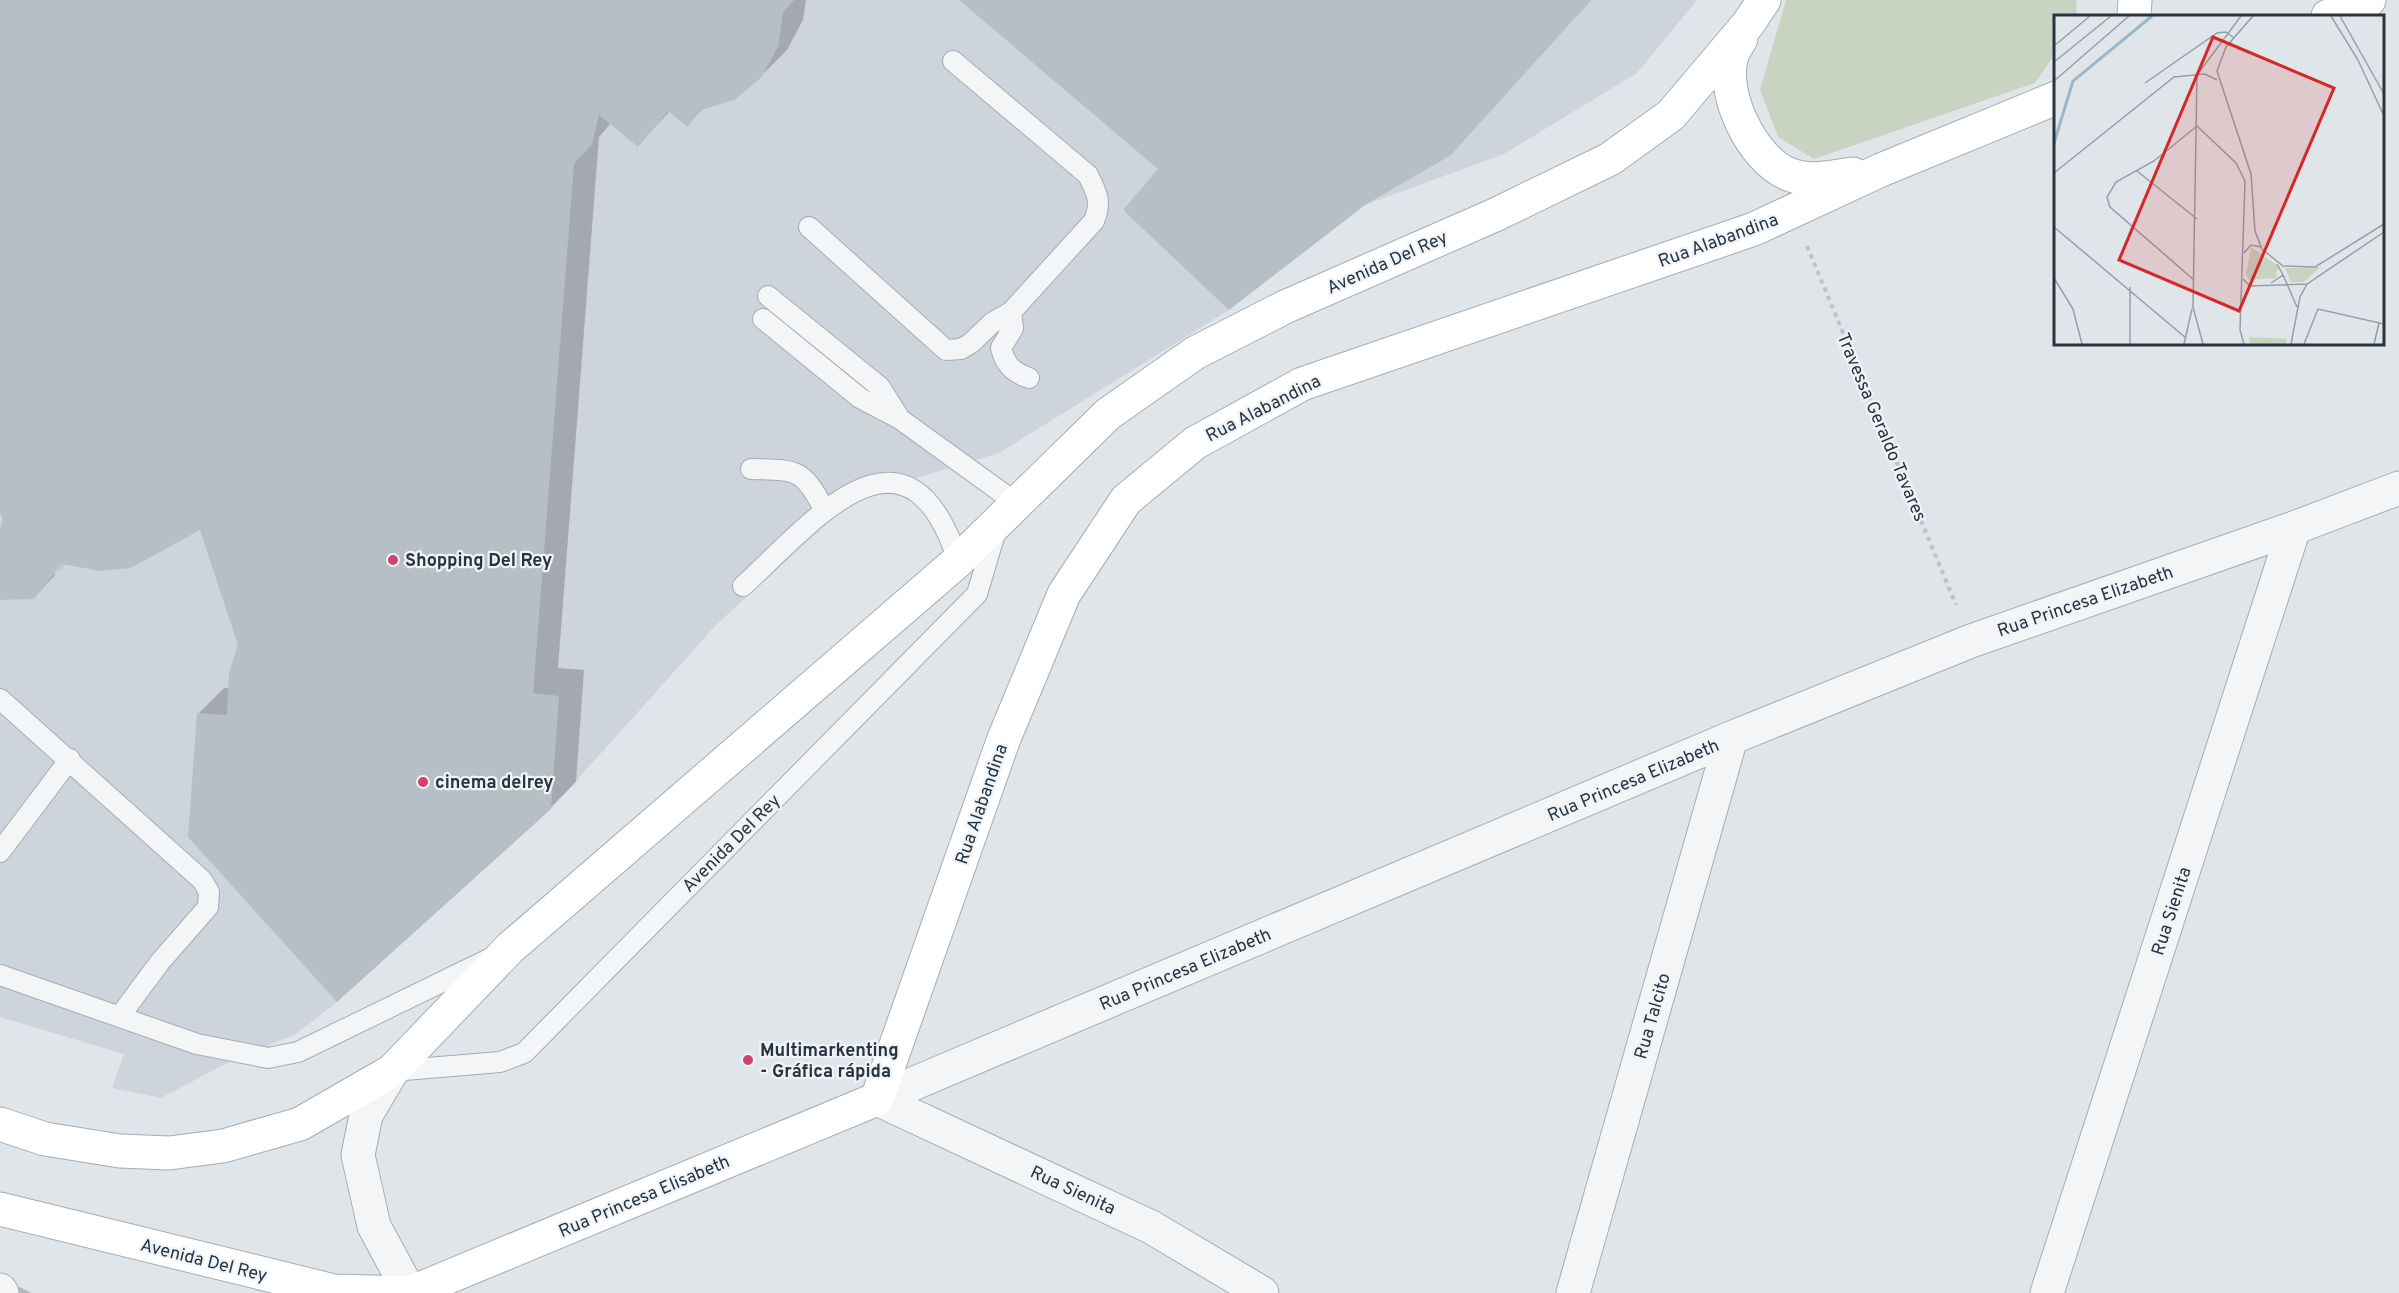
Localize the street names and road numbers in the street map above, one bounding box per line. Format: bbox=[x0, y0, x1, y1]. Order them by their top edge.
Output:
street label: Rua Alabandina bbox=[1655, 209, 1782, 274]
street label: Avenida Del Rey bbox=[1324, 226, 1452, 300]
street label: Travessa Geraldo Tavares bbox=[1830, 330, 1931, 525]
street label: Rua Alabandina bbox=[1202, 370, 1325, 448]
street label: Rua Princesa Elizabeth bbox=[1994, 561, 2177, 643]
street label: Rua Princesa Elizabeth bbox=[1544, 735, 1723, 828]
street label: Rua Alabandina bbox=[951, 741, 1014, 868]
street label: Avenida Del Rey bbox=[678, 790, 786, 898]
street label: Rua Sienita bbox=[2147, 864, 2198, 959]
street label: Rua Princesa Elizabeth bbox=[1096, 924, 1275, 1017]
street label: Rua Talcito bbox=[1630, 971, 1677, 1062]
street label: Rua Princesa Elisabeth bbox=[555, 1151, 734, 1244]
street label: Rua Sienita bbox=[1026, 1162, 1119, 1221]
street label: Avenida Del Rey bbox=[138, 1235, 269, 1288]

